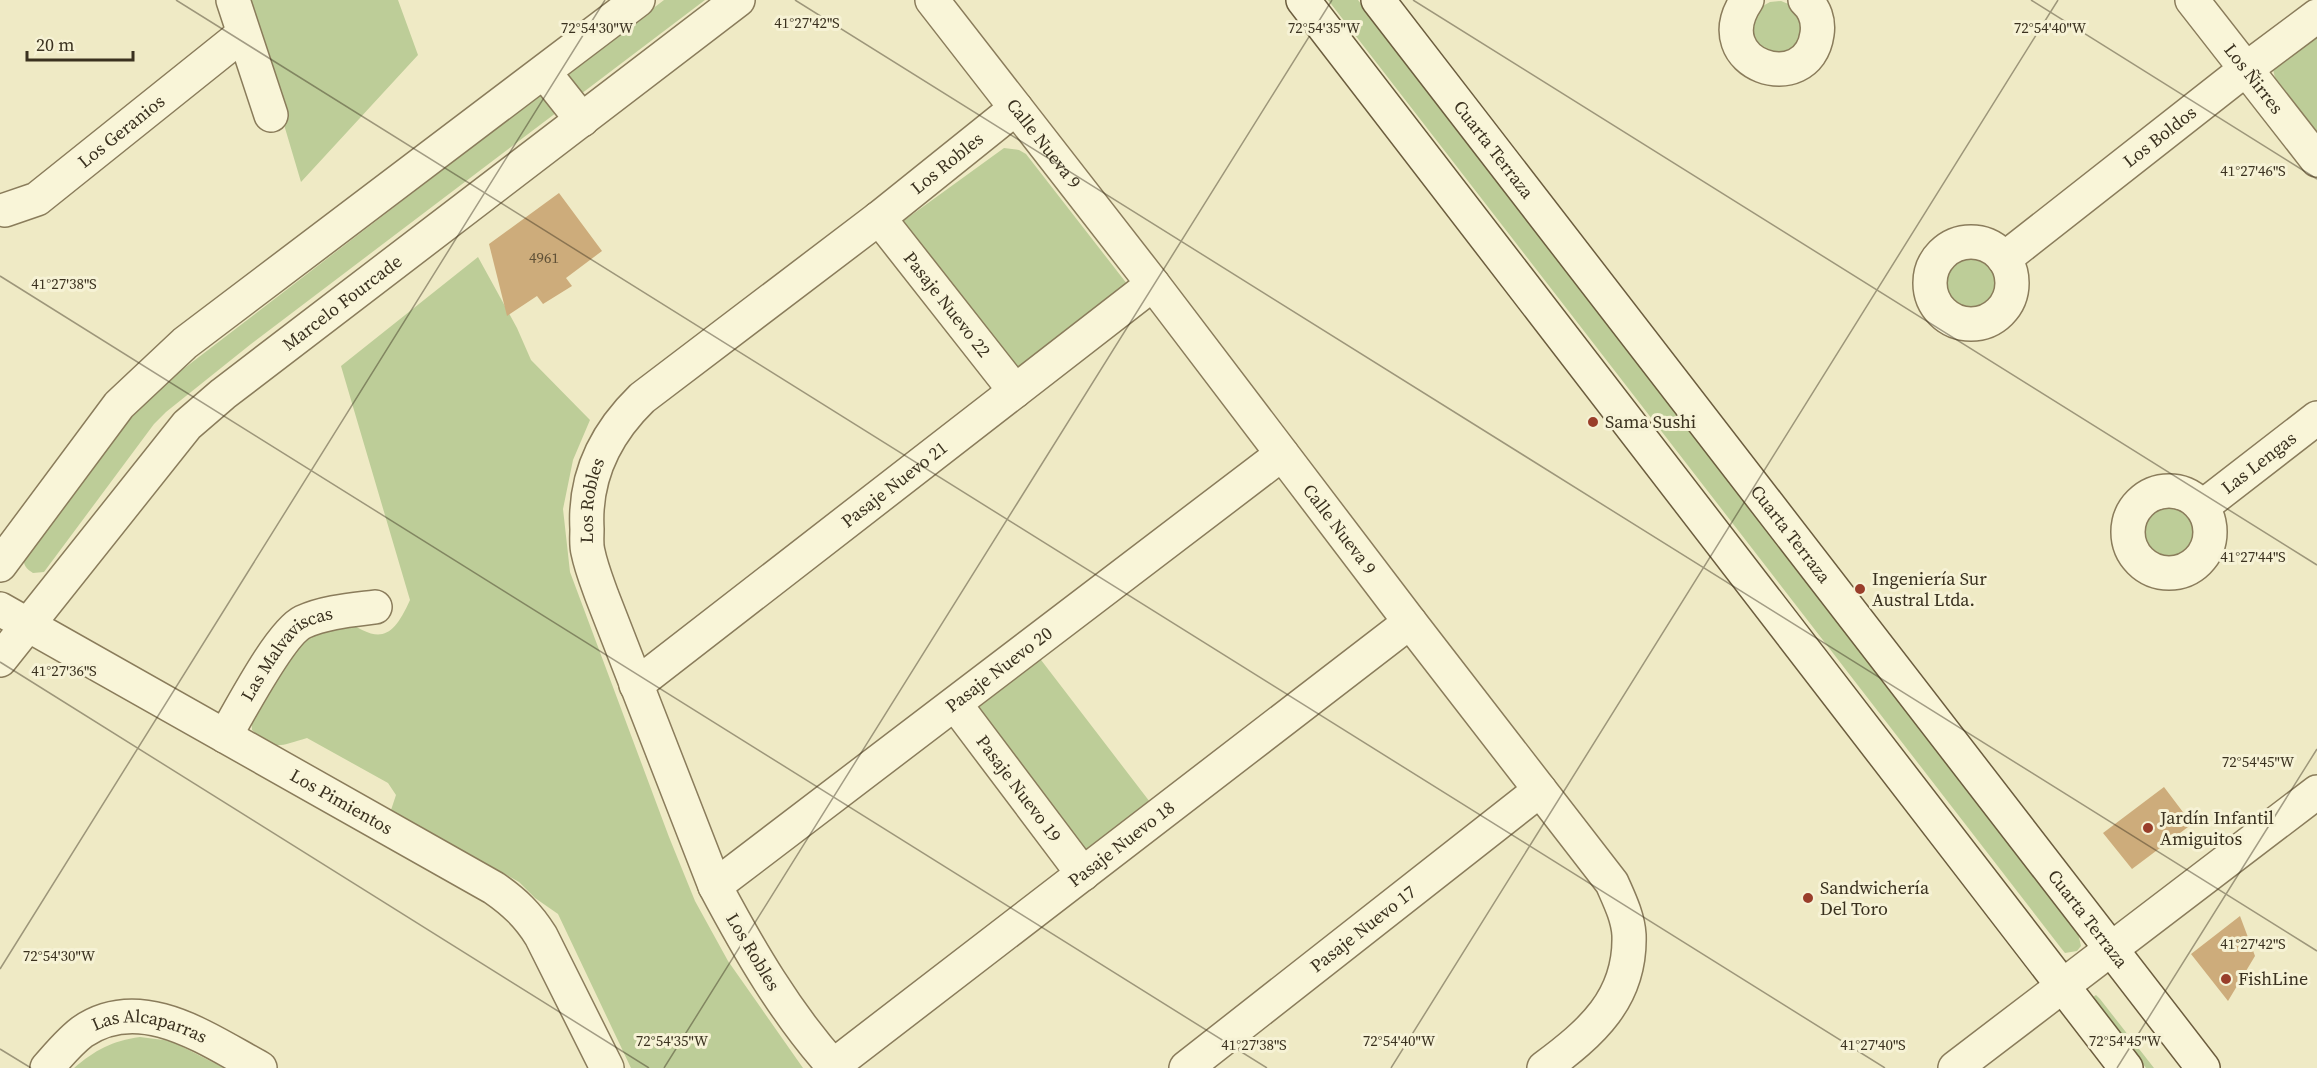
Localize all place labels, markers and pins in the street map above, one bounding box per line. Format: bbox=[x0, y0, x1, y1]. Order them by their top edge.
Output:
place label: Sama Sushi bbox=[1605, 409, 1696, 434]
marker: Sama Sushi bbox=[1586, 415, 1600, 429]
place label: Ingeniería Sur Austral Ltda. bbox=[1872, 566, 1987, 612]
marker: Ingeniería Sur Austral Ltda. bbox=[1853, 582, 1867, 596]
place label: Jardín Infantil Amiguitos bbox=[2159, 805, 2274, 851]
marker: Jardín Infantil Amiguitos bbox=[2141, 821, 2155, 835]
place label: Sandwichería Del Toro bbox=[1820, 875, 1930, 921]
marker: Sandwichería Del Toro bbox=[1801, 891, 1815, 905]
place label: FishLine bbox=[2238, 966, 2308, 991]
marker: FishLine bbox=[2219, 972, 2233, 986]

